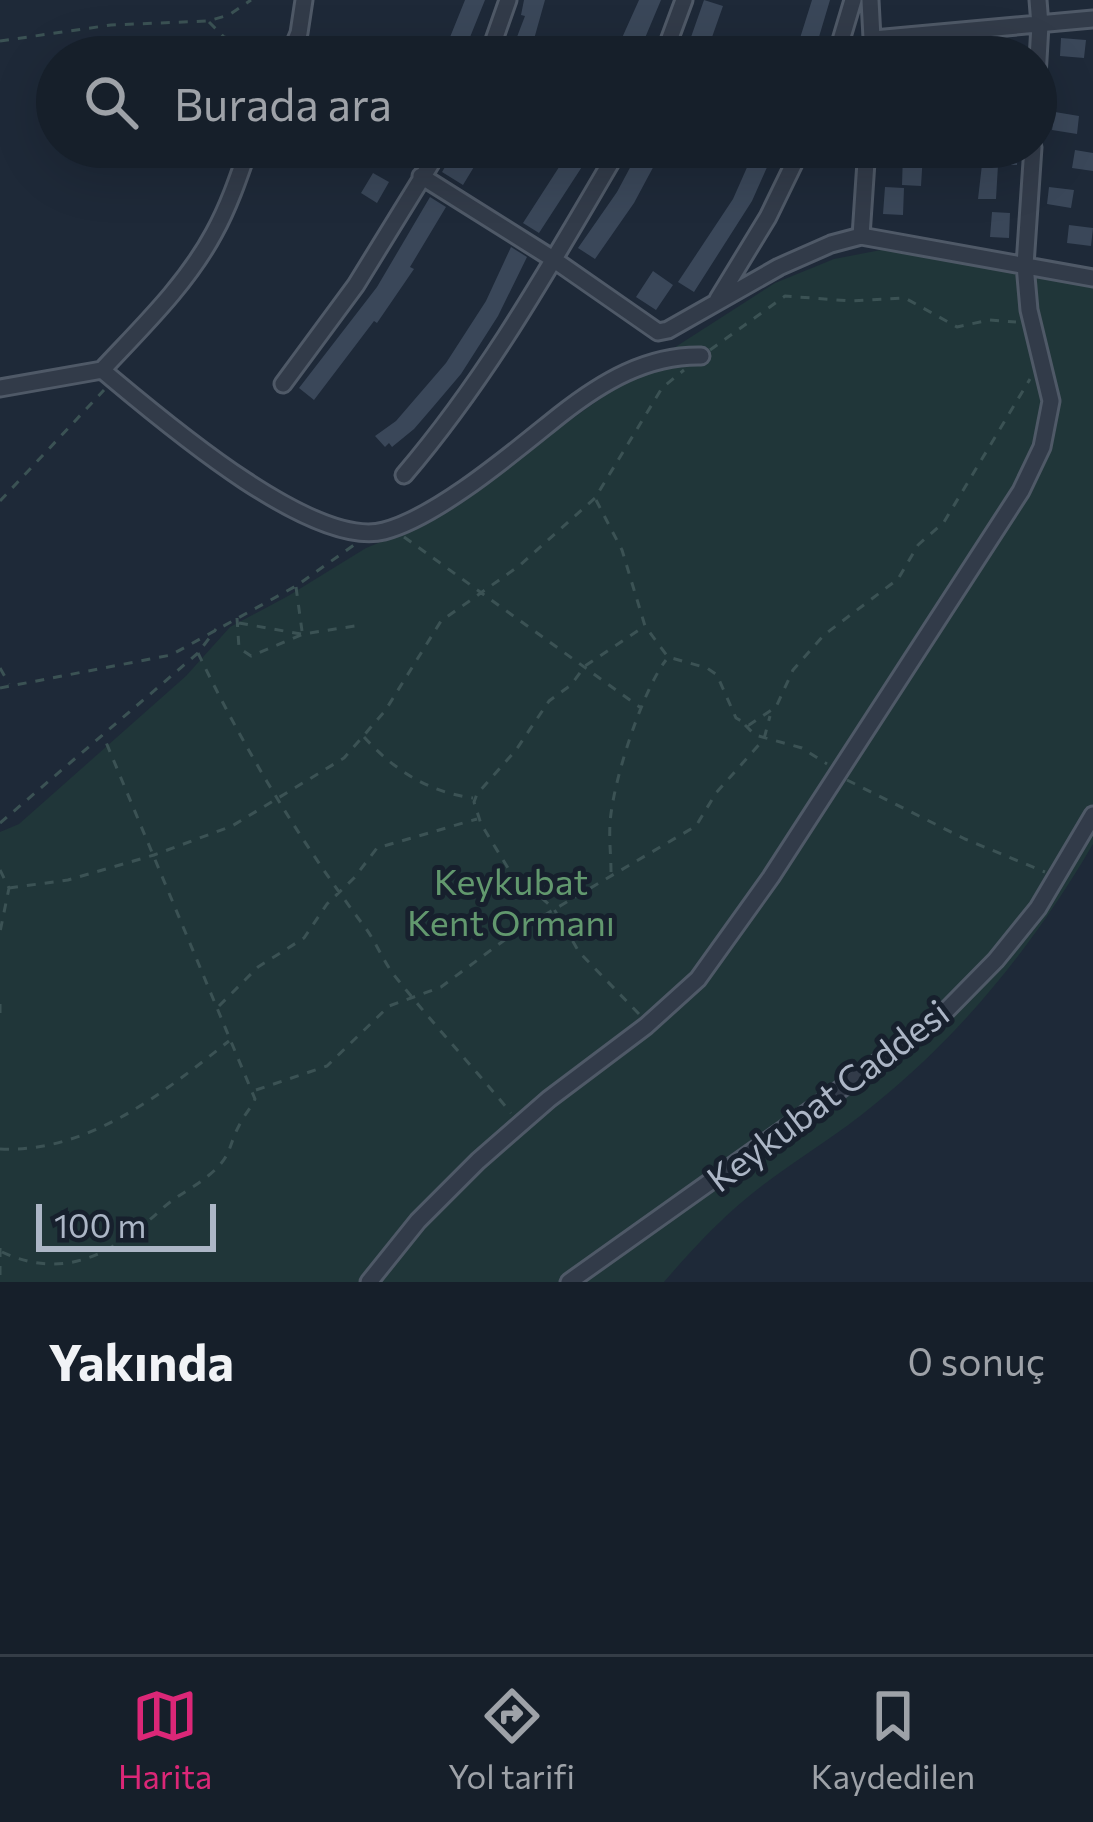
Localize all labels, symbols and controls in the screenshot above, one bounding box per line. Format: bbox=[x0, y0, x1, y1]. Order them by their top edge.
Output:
search box bbox=[36, 36, 1057, 168]
icon: search bbox=[78, 69, 144, 135]
text: Burada ara bbox=[174, 75, 392, 130]
park label: Keykubat Kent Ormanı bbox=[407, 858, 615, 943]
street label: Keykubat Caddesi bbox=[697, 989, 956, 1200]
scale bar bbox=[36, 1198, 216, 1251]
text: 100 m bbox=[54, 1204, 146, 1245]
text: Yakında bbox=[48, 1329, 234, 1392]
text: 0 sonuç bbox=[908, 1336, 1045, 1384]
tab: Harita bbox=[118, 1683, 212, 1796]
tab: Yol tarifi bbox=[448, 1683, 575, 1796]
tab: Kaydedilen bbox=[811, 1683, 975, 1796]

